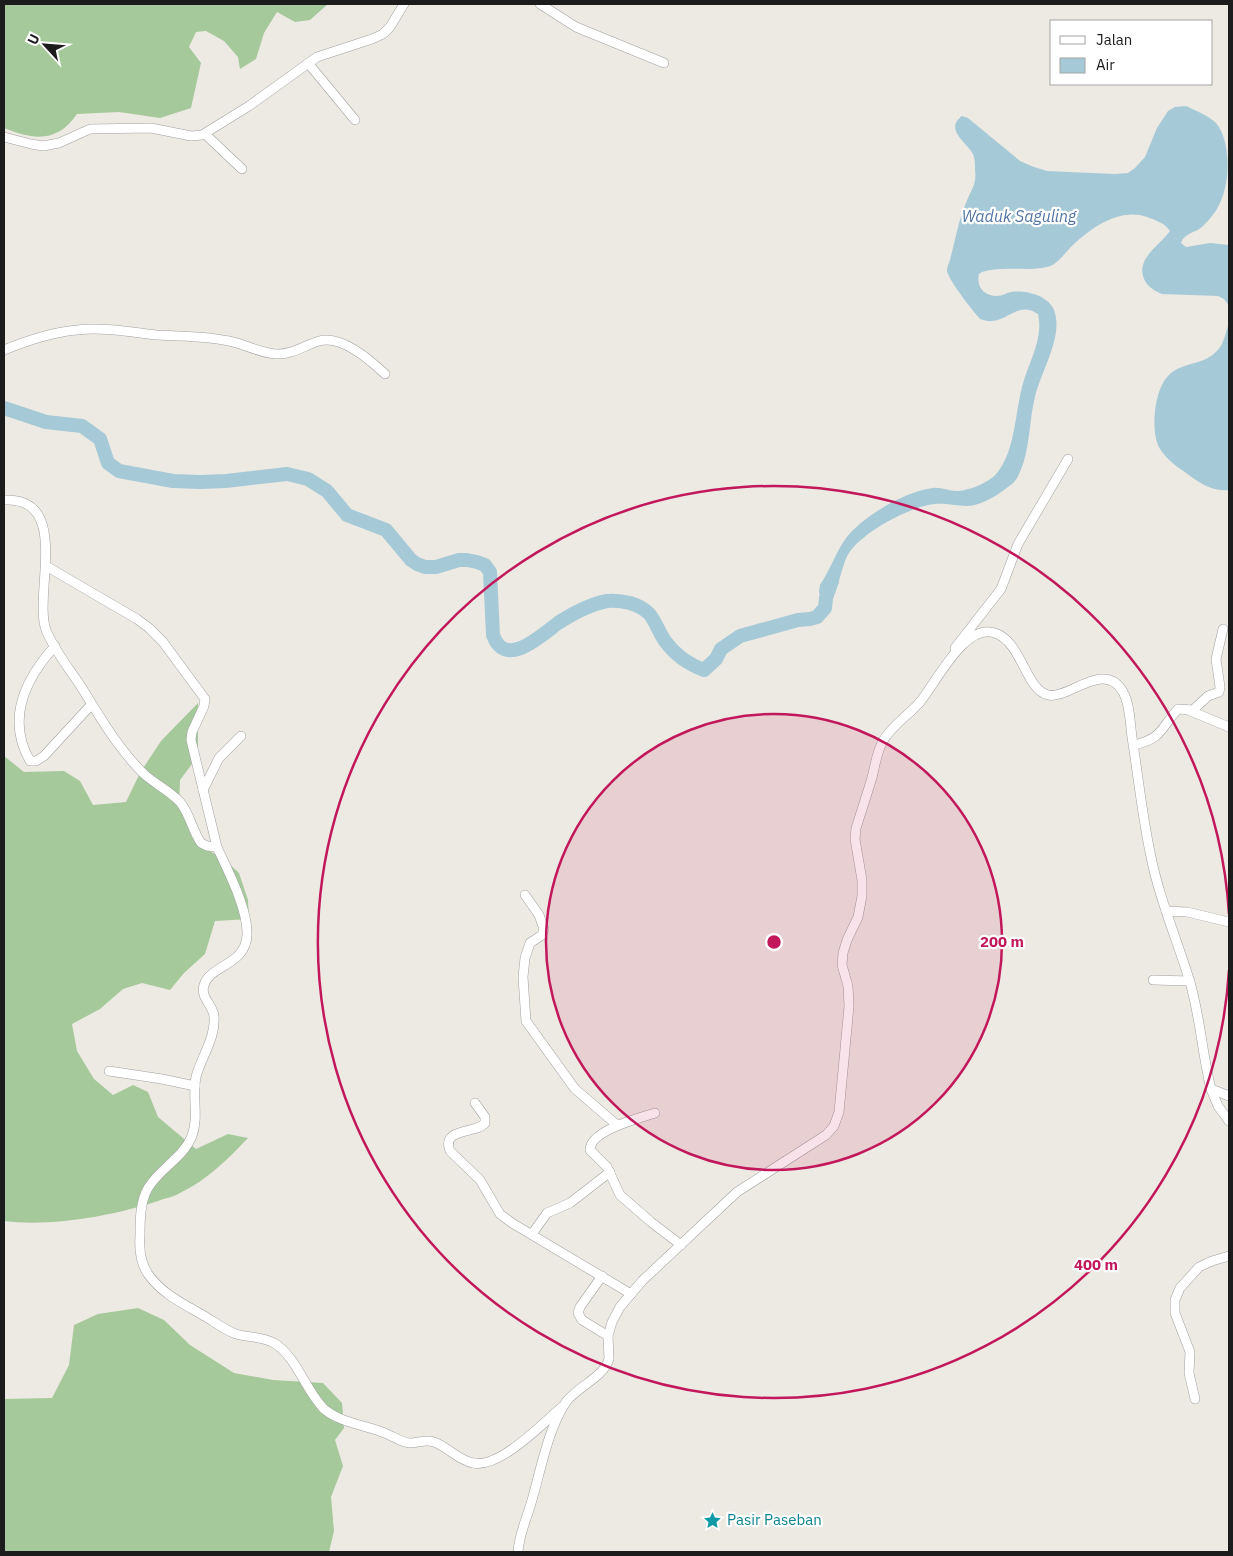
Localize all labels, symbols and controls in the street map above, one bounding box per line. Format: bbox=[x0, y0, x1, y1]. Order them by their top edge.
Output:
north arrow bbox=[20, 20, 70, 70]
legend bbox=[1050, 20, 1213, 85]
text: Jalan bbox=[1096, 30, 1132, 49]
text: U bbox=[23, 31, 44, 48]
text: Air bbox=[1096, 55, 1115, 74]
water label: Waduk Saguling bbox=[962, 206, 1077, 226]
text: 200 m bbox=[980, 932, 1024, 951]
centre of rings bbox=[765, 933, 783, 951]
text: 400 m bbox=[1074, 1255, 1118, 1274]
place icon: Pasir Paseban bbox=[703, 1510, 723, 1530]
place label: Pasir Paseban bbox=[727, 1510, 822, 1529]

